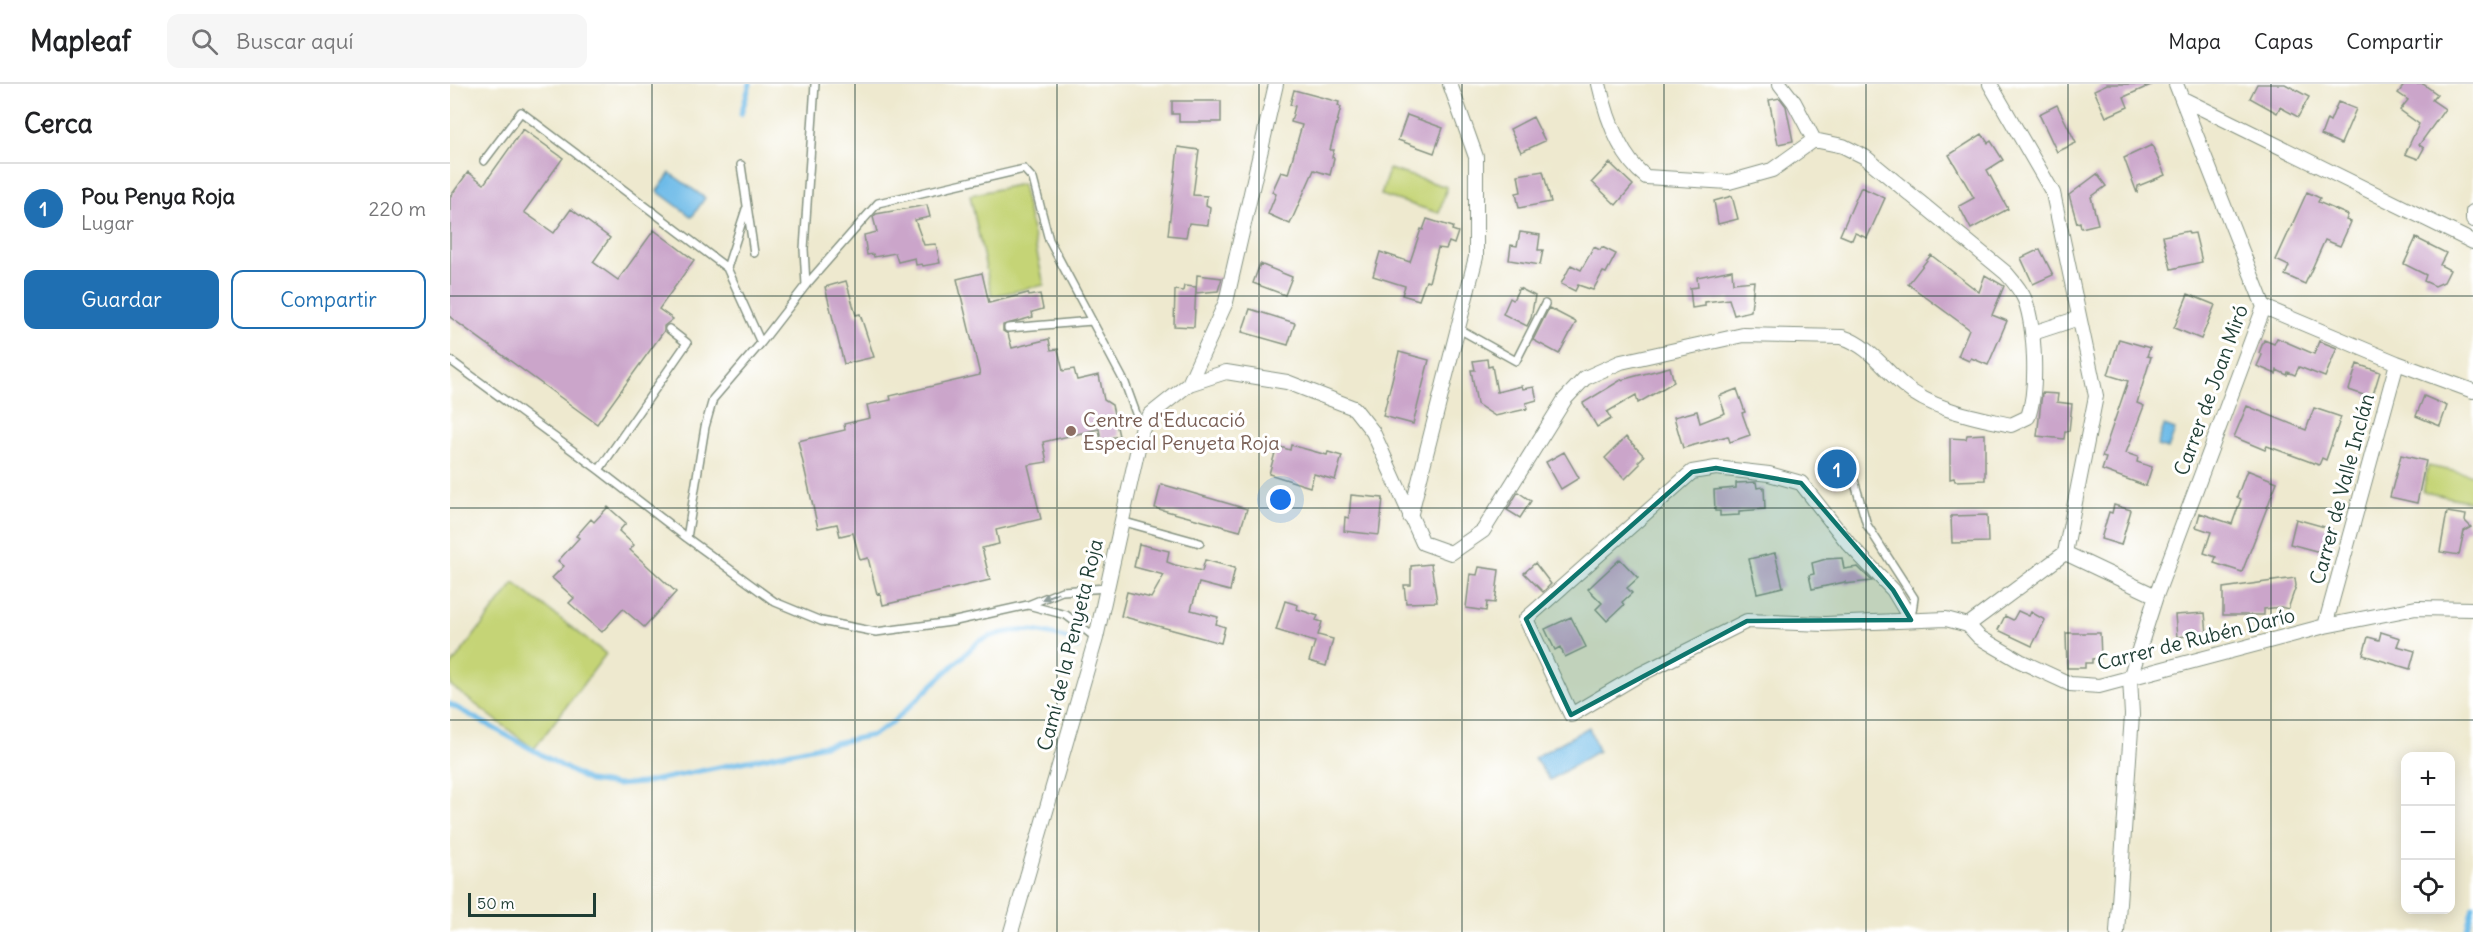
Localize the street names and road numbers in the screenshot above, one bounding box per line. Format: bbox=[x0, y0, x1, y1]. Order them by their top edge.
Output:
street label: Carrer de Joan Miró bbox=[2168, 301, 2253, 479]
street label: Carrer de Valle Inclán bbox=[2304, 391, 2379, 587]
street label: Camí de la Penyeta Roja bbox=[1031, 536, 1108, 753]
street label: Carrer de Rubén Darío bbox=[2094, 602, 2297, 675]

